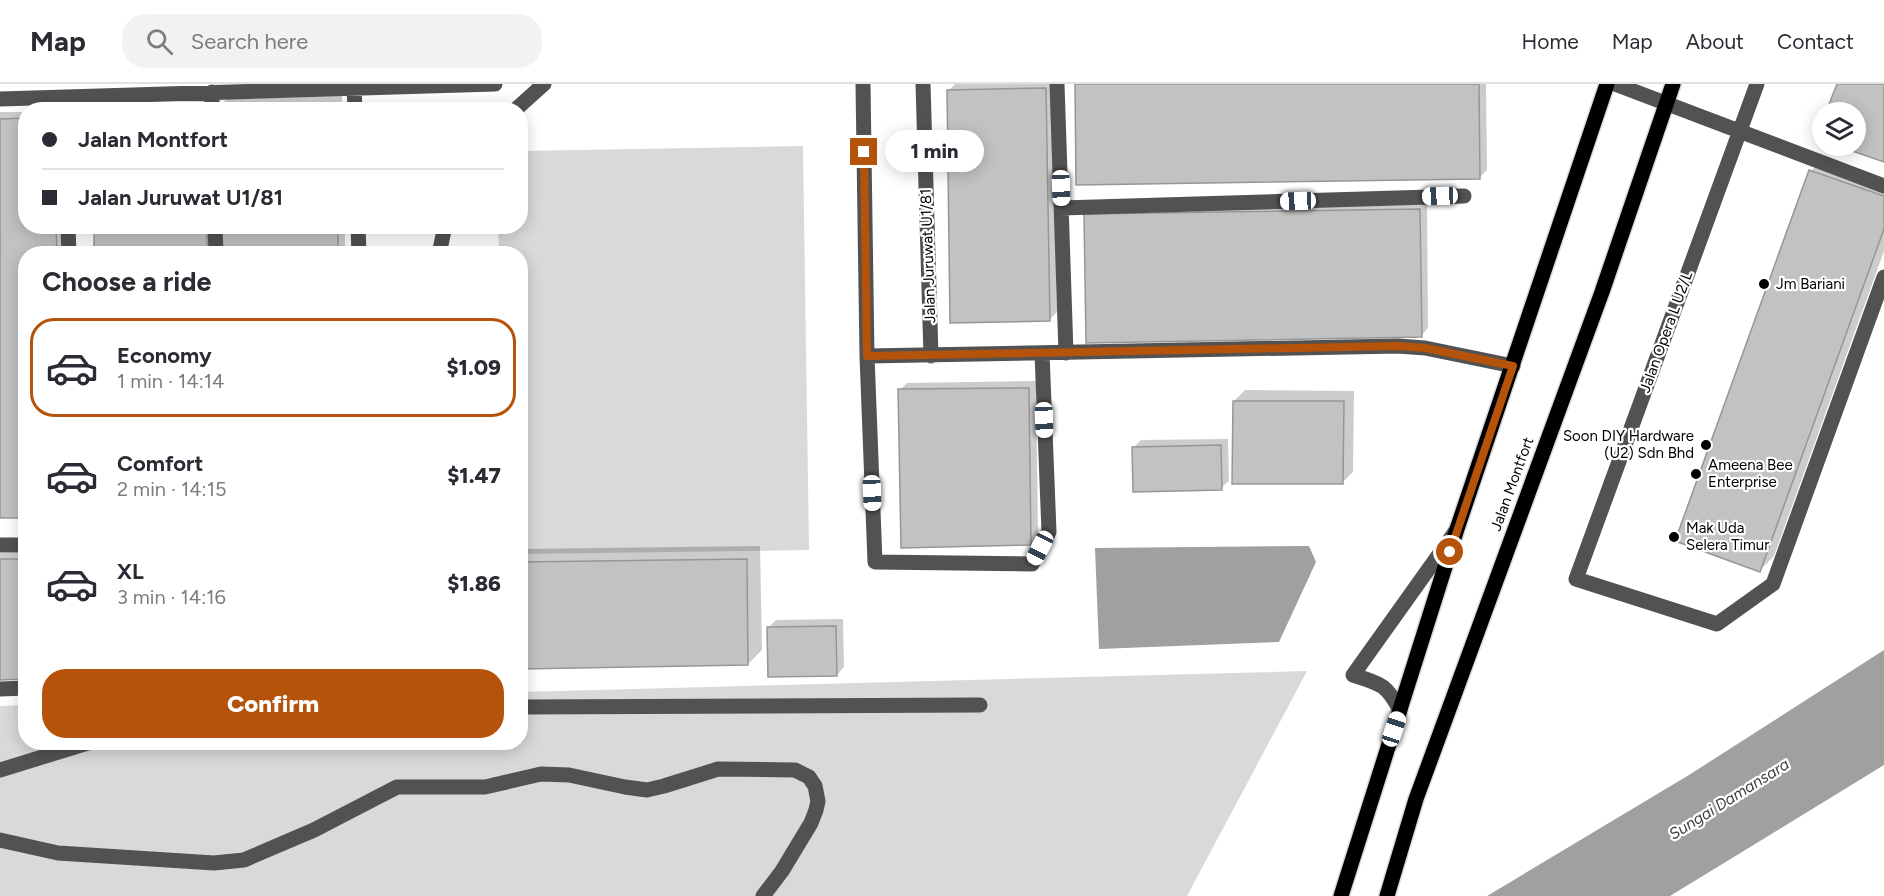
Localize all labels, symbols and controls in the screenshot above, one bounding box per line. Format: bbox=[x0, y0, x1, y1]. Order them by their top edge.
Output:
search box bbox=[122, 14, 542, 68]
text: Map bbox=[30, 24, 86, 58]
icon: search bbox=[143, 25, 176, 58]
text: Search here bbox=[191, 28, 308, 55]
text: Home bbox=[1522, 29, 1579, 54]
text: Map bbox=[1612, 29, 1653, 54]
text: About bbox=[1686, 29, 1744, 54]
text: Contact bbox=[1777, 29, 1854, 54]
map controls bbox=[1812, 102, 1866, 156]
button: layers bbox=[1812, 102, 1866, 156]
text: Jalan Montfort bbox=[78, 126, 228, 153]
callout: 1 min bbox=[885, 131, 984, 173]
route end bbox=[850, 138, 877, 165]
text: 1 min bbox=[911, 139, 958, 163]
car bbox=[1051, 170, 1071, 206]
text: Jalan Juruwat U1/81 bbox=[78, 184, 283, 211]
car bbox=[1422, 186, 1458, 206]
street label: Jalan Juruwat U1/81 bbox=[917, 188, 939, 324]
car bbox=[1280, 191, 1316, 211]
text: Choose a ride bbox=[42, 265, 211, 298]
street label: Jalan Opera L U2/L bbox=[1636, 269, 1696, 395]
place label: Jm Bariani bbox=[1776, 275, 1845, 293]
marker: Jm Bariani bbox=[1757, 277, 1771, 291]
icon: car bbox=[45, 341, 99, 395]
text: Economy bbox=[117, 342, 212, 369]
text: $1.09 bbox=[446, 354, 501, 381]
text: 1 min · 14:14 bbox=[117, 369, 224, 393]
car bbox=[1034, 402, 1054, 438]
place label: Soon DIY Hardware (U2) Sdn Bhd bbox=[1563, 427, 1694, 462]
street label: Jalan Montfort bbox=[1487, 434, 1537, 533]
marker: Soon DIY Hardware (U2) Sdn Bhd bbox=[1699, 438, 1713, 452]
icon: car bbox=[45, 449, 99, 503]
text: Comfort bbox=[117, 450, 203, 477]
place label: Ameena Bee Enterprise bbox=[1708, 456, 1793, 491]
text: $1.47 bbox=[447, 462, 501, 489]
marker: Ameena Bee Enterprise bbox=[1689, 467, 1703, 481]
car bbox=[862, 475, 882, 511]
text: 2 min · 14:15 bbox=[117, 477, 226, 501]
place label: Mak Uda Selera Timur bbox=[1686, 519, 1769, 554]
car bbox=[1024, 528, 1056, 568]
marker: Mak Uda Selera Timur bbox=[1667, 530, 1681, 544]
route start bbox=[1436, 538, 1463, 565]
icon: car bbox=[45, 557, 99, 611]
text: XL bbox=[117, 558, 144, 585]
text: $1.86 bbox=[447, 570, 501, 597]
text: 3 min · 14:16 bbox=[117, 585, 226, 609]
button: Confirm bbox=[42, 669, 504, 738]
car bbox=[1380, 709, 1408, 749]
water label: Sungai Damansara bbox=[1665, 754, 1793, 844]

